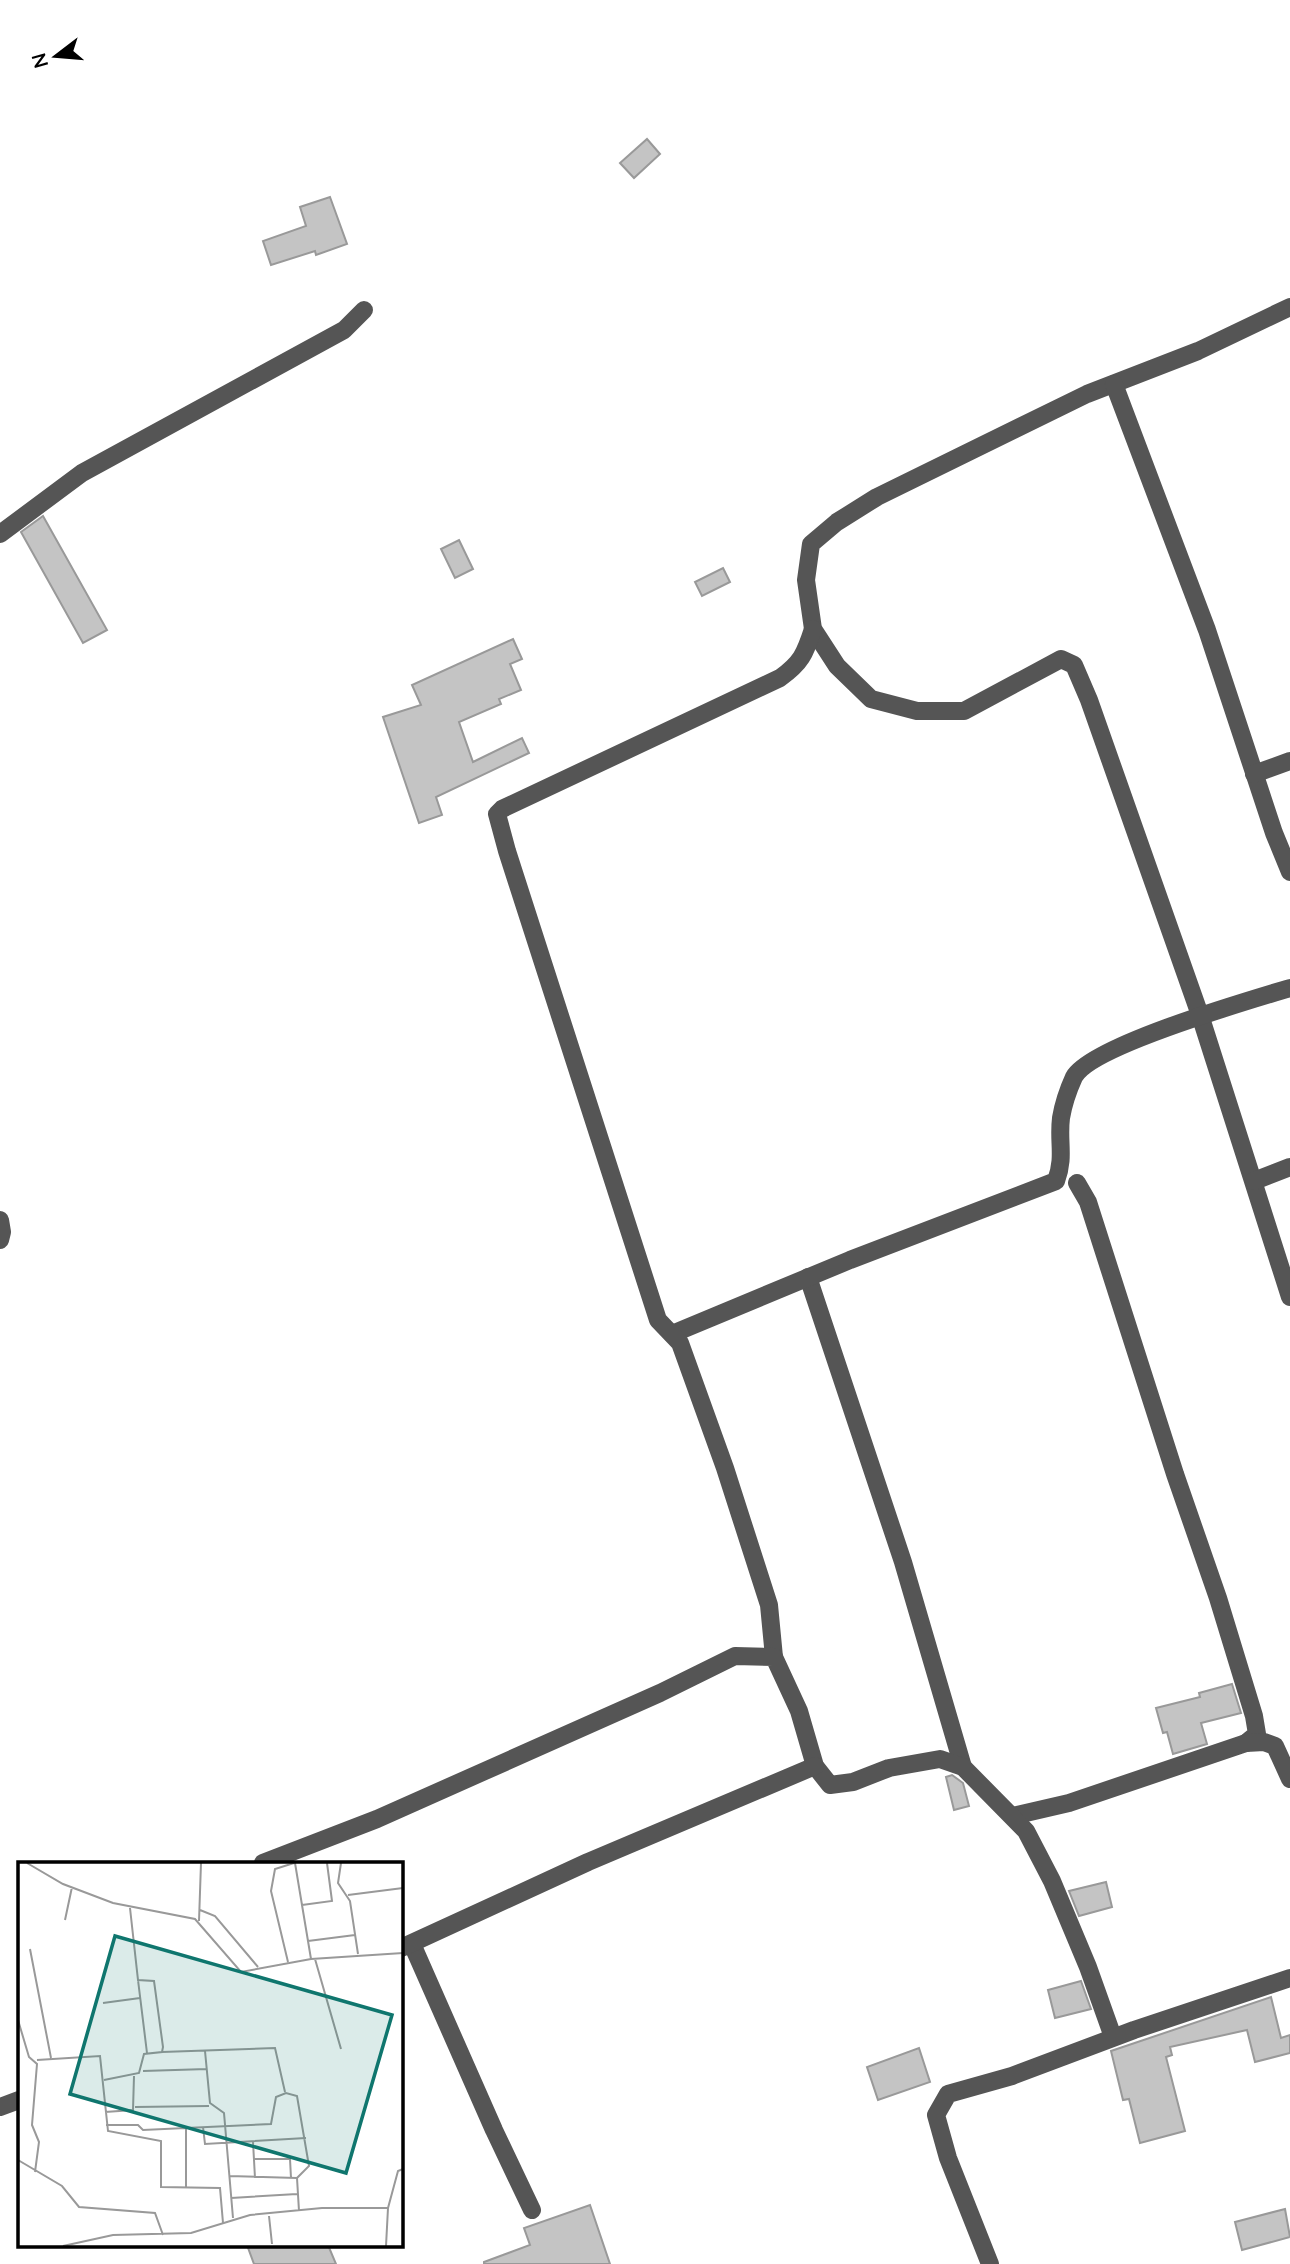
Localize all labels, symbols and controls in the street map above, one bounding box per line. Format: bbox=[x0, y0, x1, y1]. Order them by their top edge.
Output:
north arrow bbox=[21, 21, 91, 91]
text: N bbox=[26, 51, 52, 71]
inset map bbox=[18, 1862, 402, 2246]

